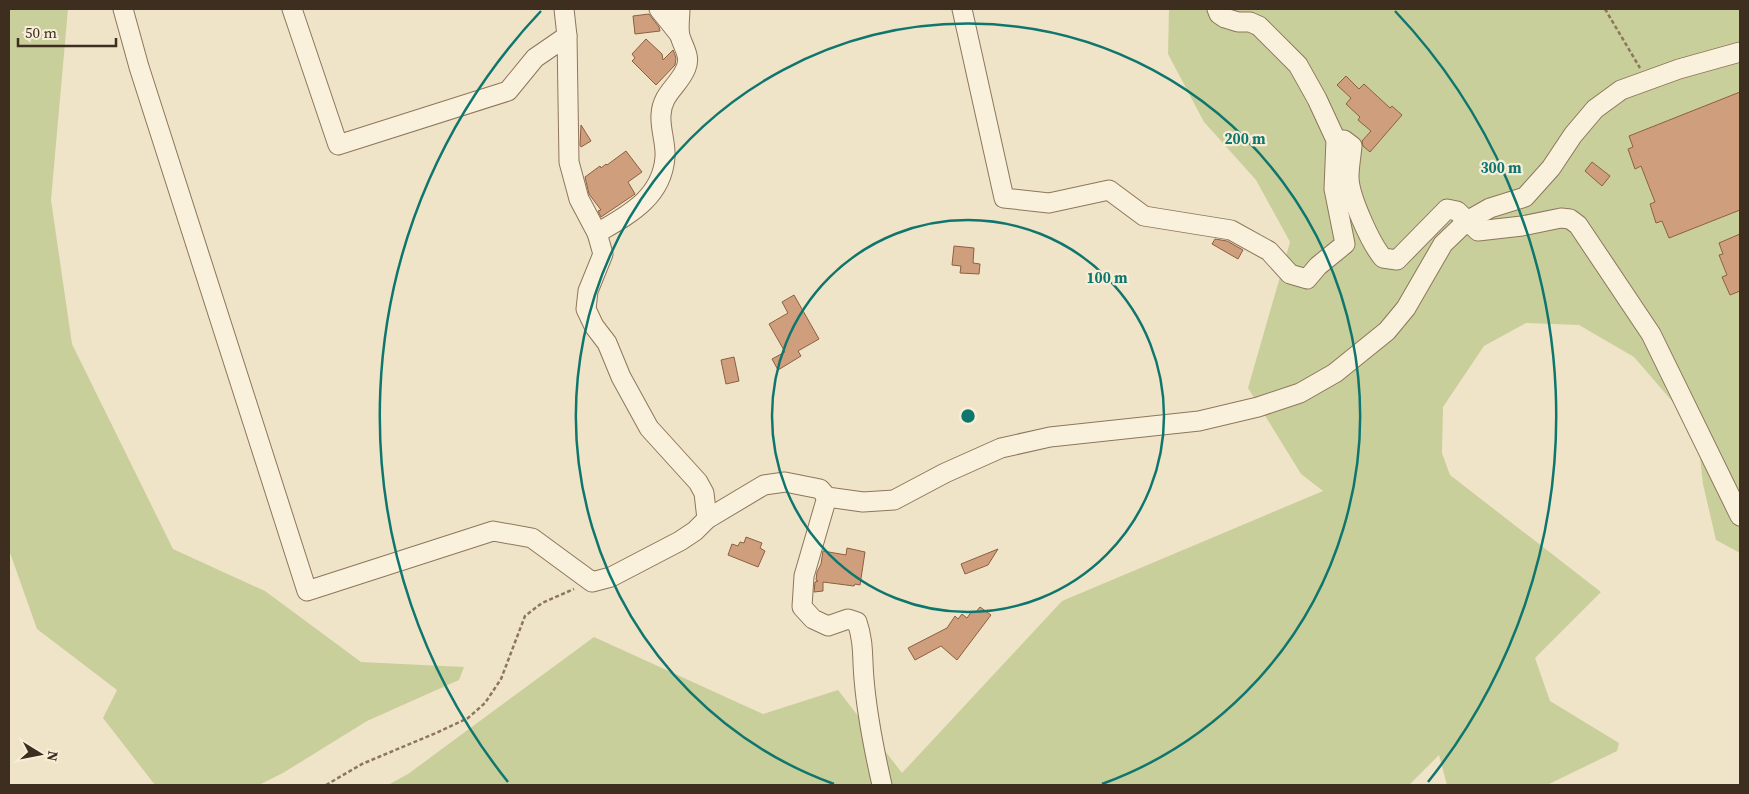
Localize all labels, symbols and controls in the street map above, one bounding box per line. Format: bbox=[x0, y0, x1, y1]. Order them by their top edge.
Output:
scale bar bbox=[18, 15, 115, 47]
text: 50 m bbox=[25, 22, 57, 43]
text: 200 m bbox=[1224, 128, 1266, 149]
text: 300 m bbox=[1480, 157, 1522, 178]
text: 100 m bbox=[1086, 267, 1128, 288]
centre of rings bbox=[959, 407, 977, 425]
north arrow bbox=[15, 729, 65, 779]
text: N bbox=[42, 749, 64, 763]

